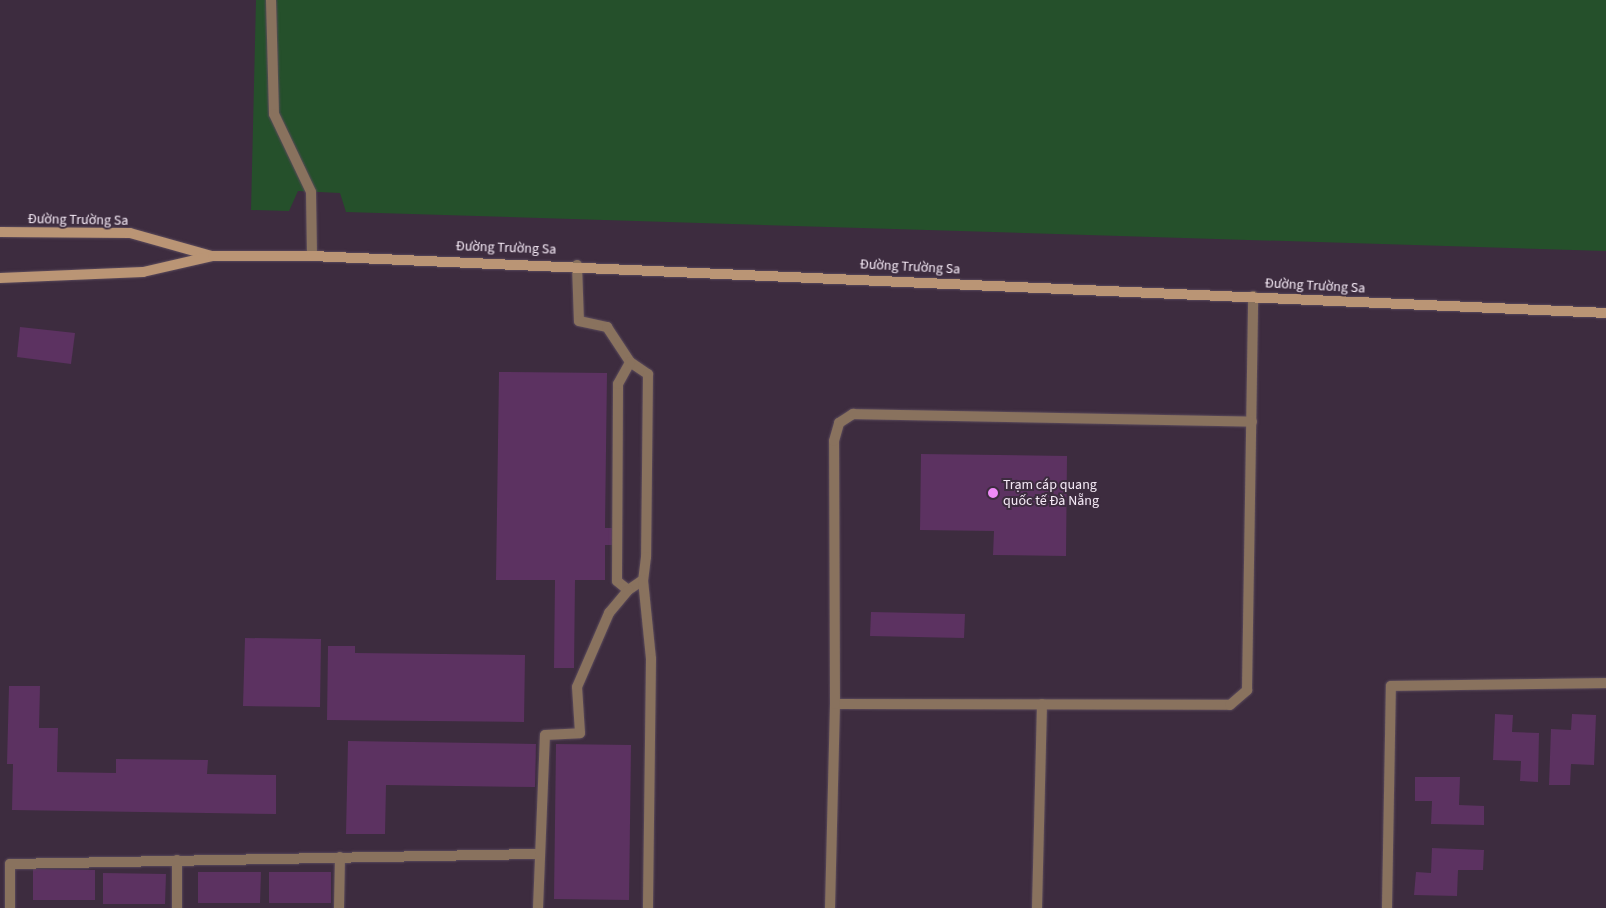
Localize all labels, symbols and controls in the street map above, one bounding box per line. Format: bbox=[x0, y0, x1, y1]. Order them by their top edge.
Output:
street label: Đường Trường Sa bbox=[28, 211, 128, 229]
street label: Đường Trường Sa bbox=[455, 238, 557, 258]
street label: Đường Trường Sa bbox=[859, 256, 961, 278]
street label: Đường Trường Sa bbox=[1264, 275, 1366, 297]
place label: Trạm cáp quang quốc tế Đà Nẵng bbox=[1003, 477, 1099, 510]
marker: Trạm cáp quang quốc tế Đà Nẵng bbox=[987, 487, 999, 499]

